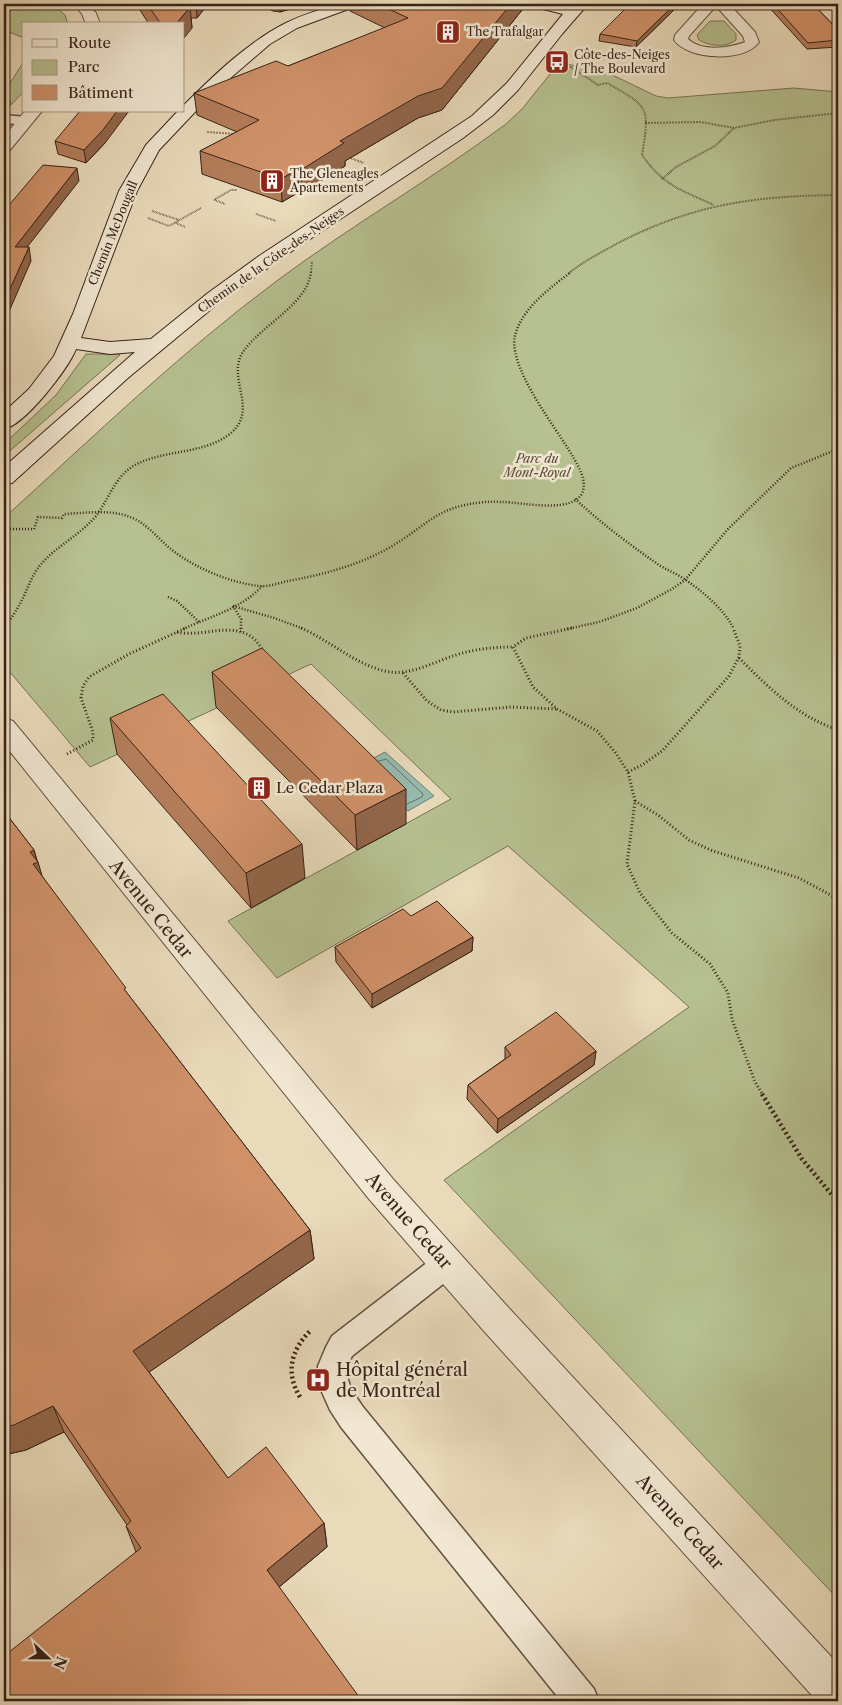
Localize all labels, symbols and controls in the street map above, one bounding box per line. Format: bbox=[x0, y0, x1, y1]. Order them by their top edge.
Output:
building icon: The Trafalgar bbox=[435, 19, 461, 45]
legend bbox=[22, 22, 185, 112]
place label: The Trafalgar bbox=[466, 24, 544, 39]
text: Route bbox=[68, 33, 111, 52]
place label: Côte-des-Neiges / The Boulevard bbox=[574, 47, 670, 76]
bus stop icon: Côte-des-Neiges / The Boulevard bbox=[544, 49, 570, 75]
text: Parc bbox=[68, 57, 100, 76]
text: Bâtiment bbox=[68, 83, 134, 102]
place label: The Gleneagles Apartements bbox=[289, 166, 379, 195]
building icon: The Gleneagles Apartements bbox=[259, 168, 285, 194]
street label: Chemin McDougall bbox=[85, 178, 141, 287]
street label: Chemin de la Côte-des-Neiges bbox=[195, 203, 347, 316]
park label: Parc du Mont-Royal bbox=[502, 451, 571, 480]
building icon: Le Cedar Plaza bbox=[246, 775, 272, 801]
place label: Le Cedar Plaza bbox=[276, 778, 383, 797]
street label: Avenue Cedar bbox=[104, 854, 198, 963]
street label: Avenue Cedar bbox=[360, 1167, 457, 1274]
place label: Hôpital général de Montréal bbox=[336, 1359, 468, 1402]
hospital icon: Hôpital général de Montréal bbox=[305, 1367, 331, 1393]
street label: Avenue Cedar bbox=[631, 1469, 729, 1575]
north arrow bbox=[22, 1632, 72, 1682]
text: N bbox=[49, 1654, 71, 1672]

